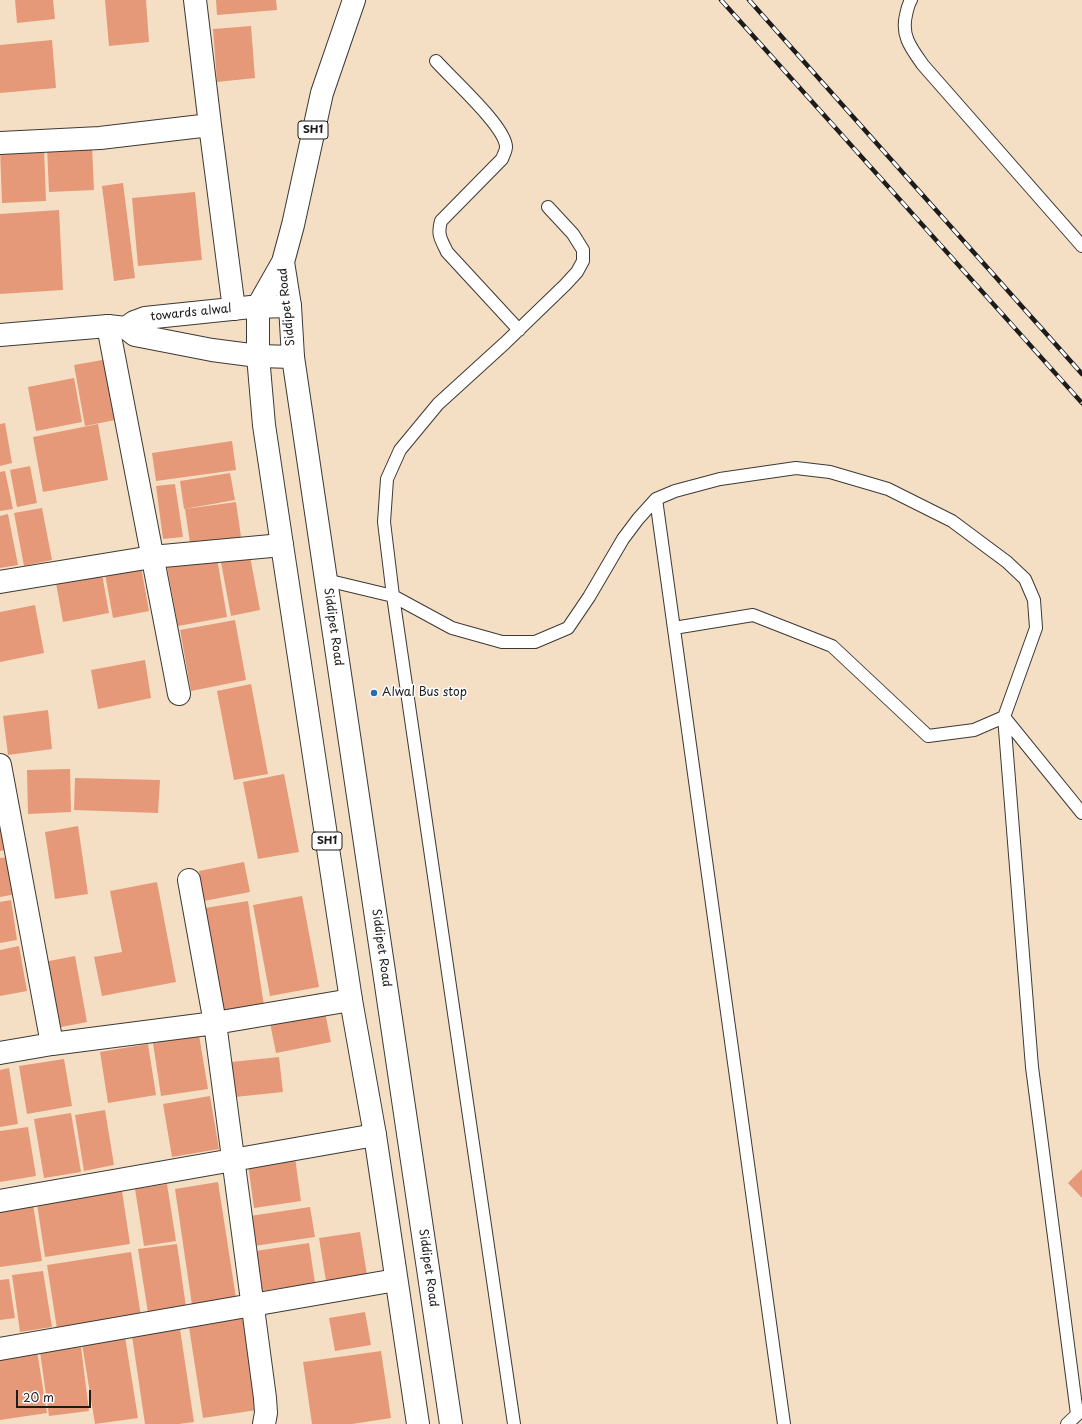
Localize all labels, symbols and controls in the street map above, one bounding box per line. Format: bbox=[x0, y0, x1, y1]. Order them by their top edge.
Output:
road number: SH1 bbox=[298, 121, 328, 139]
street label: Siddipet Road bbox=[276, 267, 298, 347]
street label: towards alwal bbox=[150, 302, 232, 324]
street label: Siddipet Road bbox=[320, 587, 346, 667]
place label: Alwal Bus stop bbox=[382, 686, 467, 700]
marker: Alwal Bus stop bbox=[369, 688, 379, 698]
road number: SH1 bbox=[312, 832, 342, 850]
street label: Siddipet Road bbox=[368, 908, 394, 988]
street label: Siddipet Road bbox=[415, 1228, 441, 1308]
scale bar bbox=[18, 1382, 93, 1408]
text: 20 m bbox=[23, 1388, 54, 1406]

